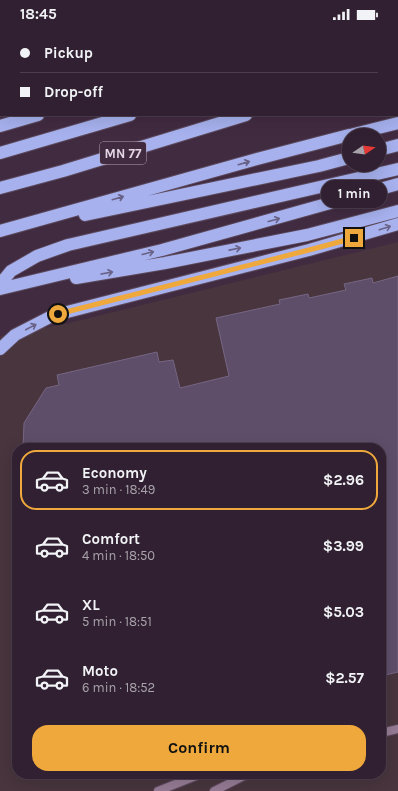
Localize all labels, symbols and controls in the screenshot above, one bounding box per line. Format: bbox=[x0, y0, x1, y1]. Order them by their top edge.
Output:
text: 18:45 bbox=[20, 5, 57, 23]
text: Pickup bbox=[44, 44, 93, 62]
text: Drop-off bbox=[44, 83, 103, 101]
north arrow bbox=[342, 128, 386, 172]
map controls bbox=[342, 128, 386, 172]
road number: MN 77 bbox=[100, 142, 146, 164]
one-way arrow bbox=[237, 159, 250, 166]
callout: 1 min bbox=[321, 180, 387, 208]
text: 1 min bbox=[338, 186, 370, 201]
one-way arrow bbox=[112, 194, 125, 201]
one-way arrow bbox=[267, 215, 280, 223]
one-way arrow bbox=[379, 224, 392, 231]
route end bbox=[345, 229, 363, 247]
one-way arrow bbox=[228, 245, 241, 253]
one-way arrow bbox=[141, 249, 154, 257]
one-way arrow bbox=[101, 269, 114, 277]
route start bbox=[49, 305, 67, 323]
one-way arrow bbox=[25, 322, 37, 330]
icon: car bbox=[34, 462, 70, 498]
text: Economy bbox=[82, 464, 147, 482]
text: $2.96 bbox=[323, 471, 364, 489]
text: 3 min · 18:49 bbox=[82, 482, 155, 497]
icon: car bbox=[34, 528, 70, 564]
text: Comfort bbox=[82, 530, 140, 548]
text: $3.99 bbox=[323, 537, 364, 555]
text: 4 min · 18:50 bbox=[82, 548, 155, 563]
icon: car bbox=[34, 594, 70, 630]
text: XL bbox=[82, 596, 100, 614]
text: $5.03 bbox=[323, 603, 364, 621]
text: 5 min · 18:51 bbox=[82, 614, 152, 629]
icon: car bbox=[34, 660, 70, 696]
text: Moto bbox=[82, 662, 118, 680]
text: $2.57 bbox=[325, 669, 364, 687]
text: 6 min · 18:52 bbox=[82, 680, 155, 695]
button: Confirm bbox=[32, 725, 366, 771]

